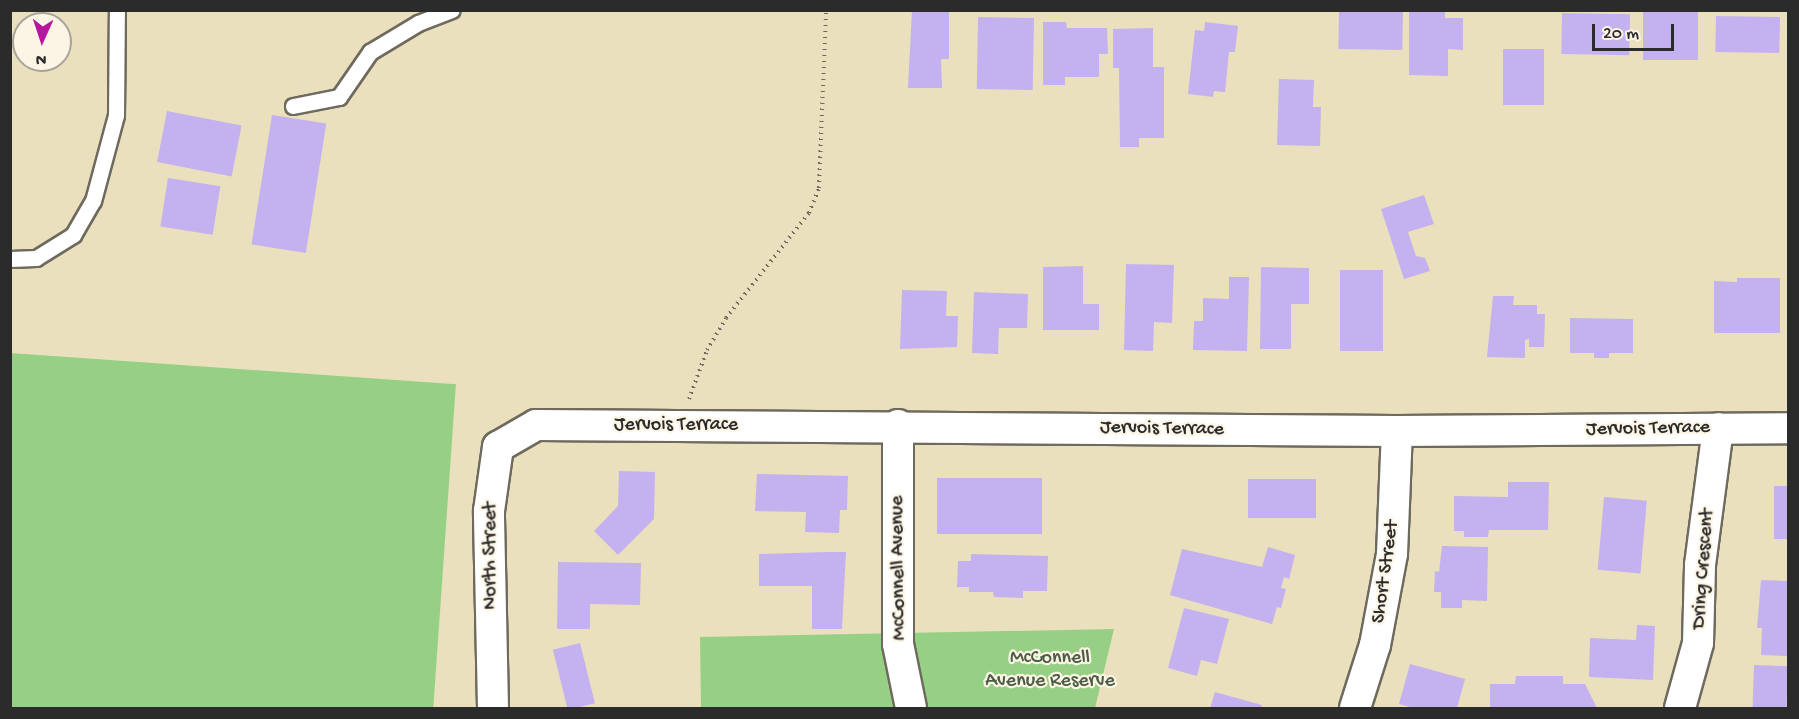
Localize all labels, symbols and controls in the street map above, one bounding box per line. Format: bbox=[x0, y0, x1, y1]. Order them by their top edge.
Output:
north arrow bbox=[12, 12, 72, 72]
scale bar bbox=[1595, 12, 1678, 50]
text: 20 m bbox=[1603, 24, 1639, 45]
text: N bbox=[35, 49, 47, 68]
street label: Jervois Terrace bbox=[614, 413, 738, 437]
street label: Jervois Terrace bbox=[1100, 416, 1224, 442]
street label: Jervois Terrace bbox=[1586, 416, 1710, 442]
street label: McConnell Avenue bbox=[886, 495, 912, 641]
street label: North Street bbox=[479, 502, 503, 610]
street label: Dring Crescent bbox=[1688, 508, 1720, 630]
street label: Short Street bbox=[1367, 519, 1405, 625]
park label: McConnell Avenue Reserve bbox=[985, 646, 1115, 693]

